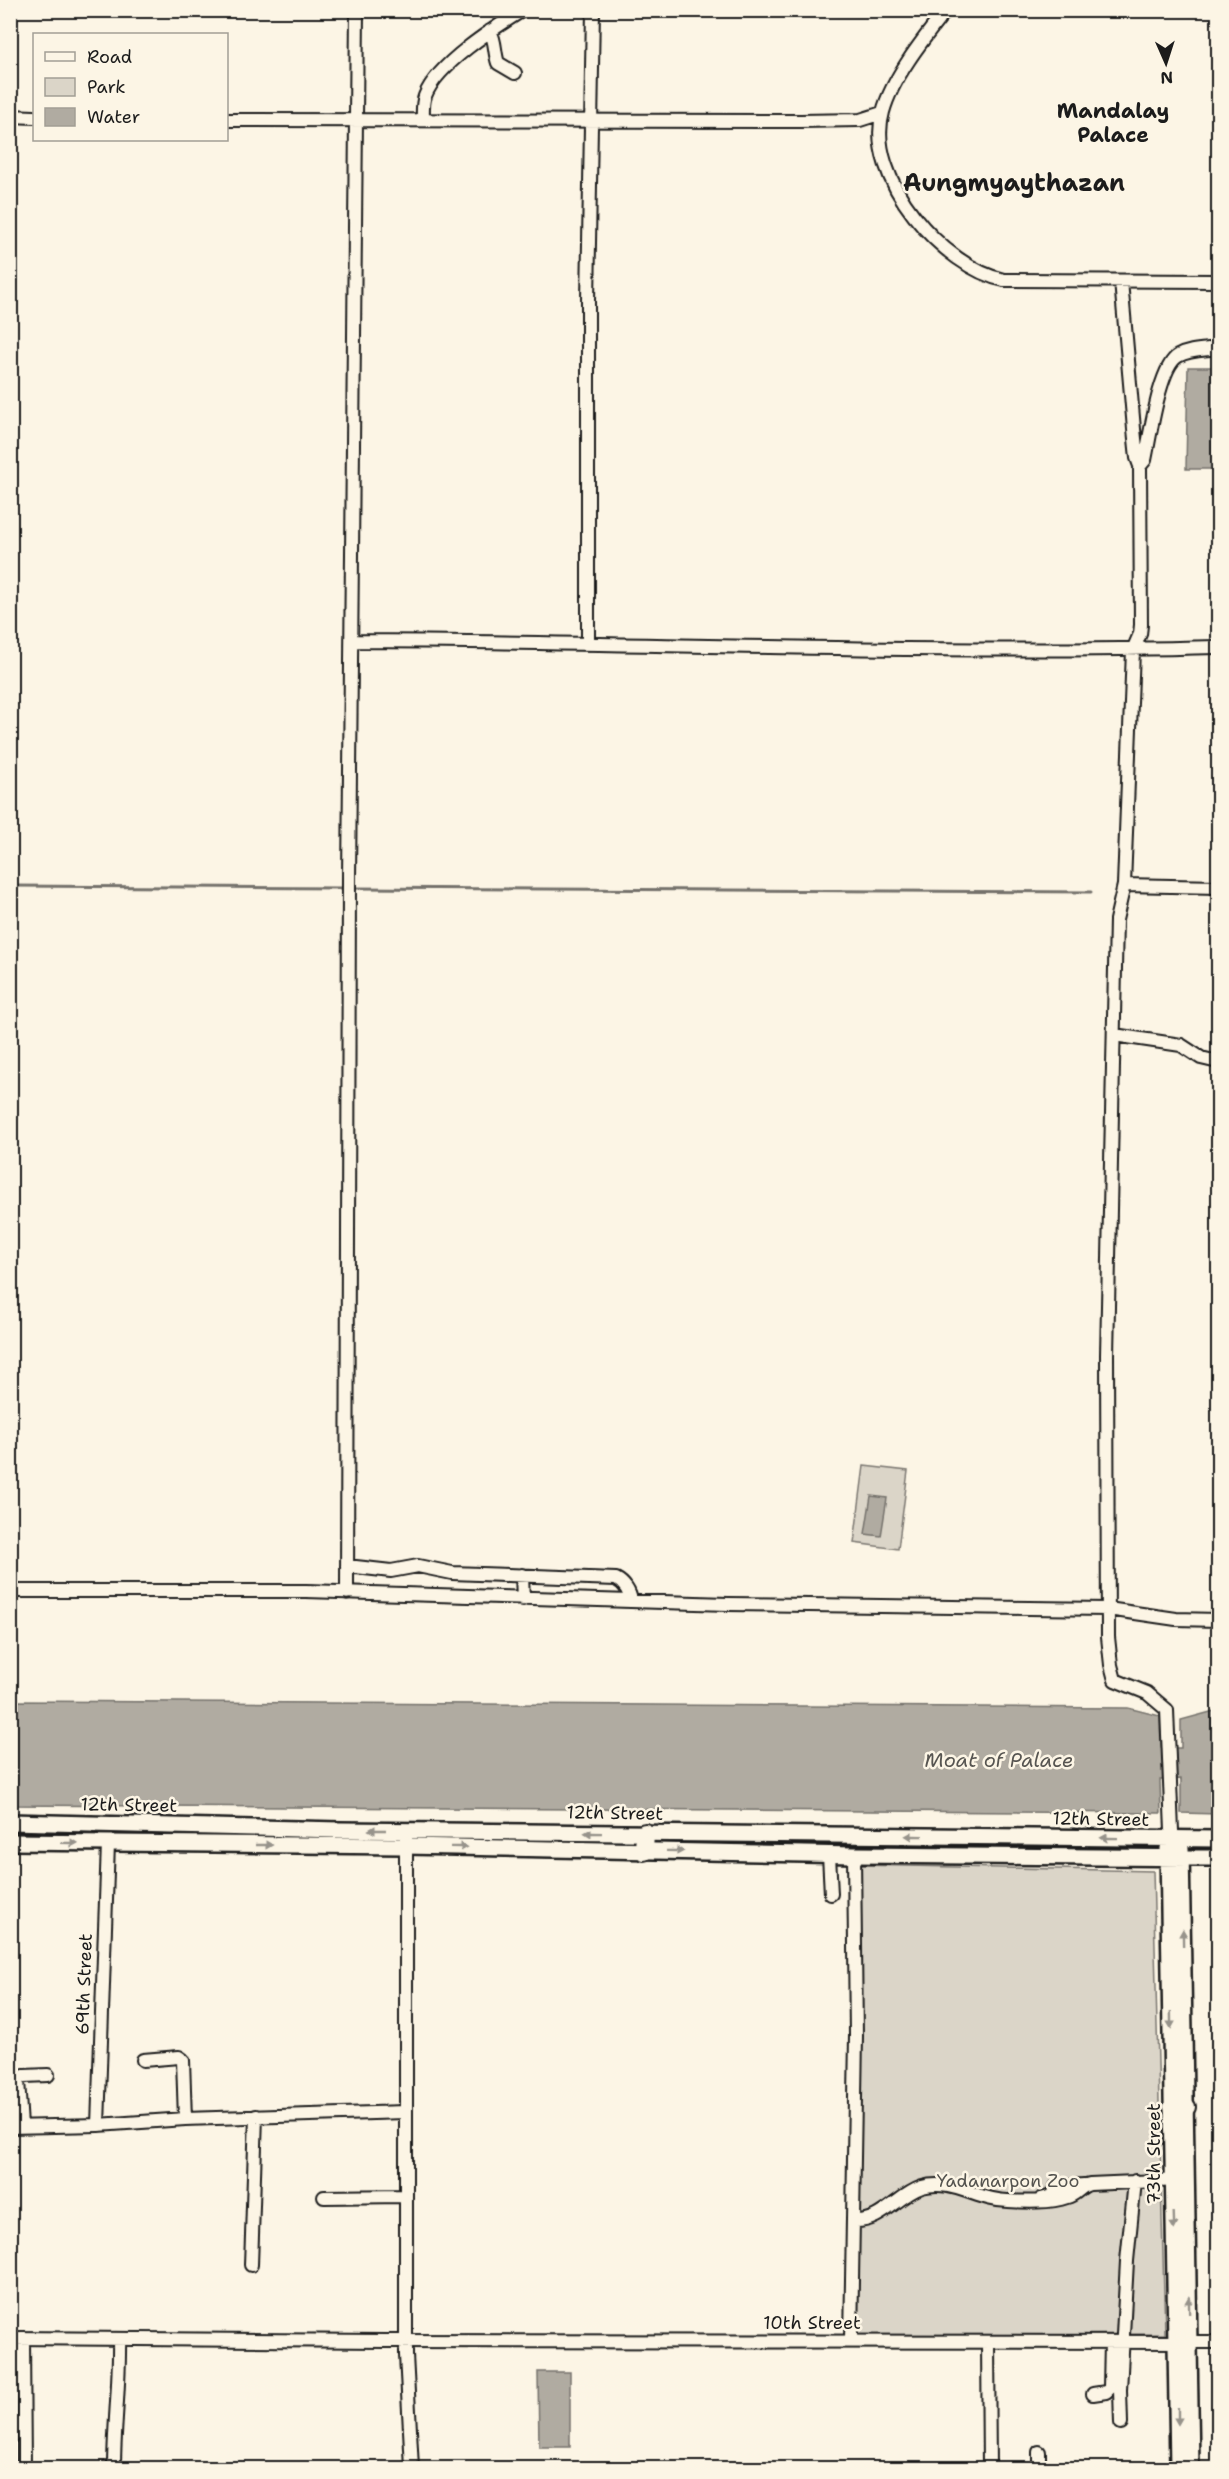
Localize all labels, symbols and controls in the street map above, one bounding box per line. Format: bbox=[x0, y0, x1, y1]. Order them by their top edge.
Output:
legend bbox=[33, 33, 228, 141]
north arrow bbox=[1136, 33, 1196, 93]
text: Road bbox=[87, 45, 132, 69]
text: N bbox=[1160, 67, 1174, 88]
text: Park bbox=[87, 75, 126, 99]
district label: Mandalay Palace bbox=[1057, 97, 1169, 149]
text: Water bbox=[87, 105, 140, 129]
district label: Aungmyaythazan bbox=[903, 167, 1125, 199]
water label: Moat of Palace bbox=[925, 1747, 1073, 1773]
street label: 12th Street bbox=[81, 1792, 178, 1818]
street label: 12th Street bbox=[567, 1800, 664, 1826]
street label: 12th Street bbox=[1053, 1806, 1150, 1832]
one-way arrow bbox=[367, 1825, 386, 1835]
one-way arrow bbox=[583, 1828, 602, 1837]
one-way arrow bbox=[904, 1831, 923, 1840]
one-way arrow bbox=[1099, 1834, 1118, 1843]
one-way arrow bbox=[59, 1838, 78, 1848]
one-way arrow bbox=[254, 1840, 273, 1849]
one-way arrow bbox=[449, 1842, 468, 1851]
one-way arrow bbox=[665, 1847, 684, 1856]
one-way arrow bbox=[1179, 1929, 1188, 1948]
street label: 69th Street bbox=[70, 1933, 98, 2035]
one-way arrow bbox=[1166, 2010, 1176, 2029]
street label: 73th Street bbox=[1142, 2103, 1166, 2205]
park label: Yadanarpon Zoo bbox=[937, 2169, 1079, 2193]
one-way arrow bbox=[1169, 2212, 1178, 2231]
one-way arrow bbox=[1184, 2296, 1194, 2315]
street label: 10th Street bbox=[763, 2311, 861, 2335]
one-way arrow bbox=[1173, 2407, 1183, 2426]

